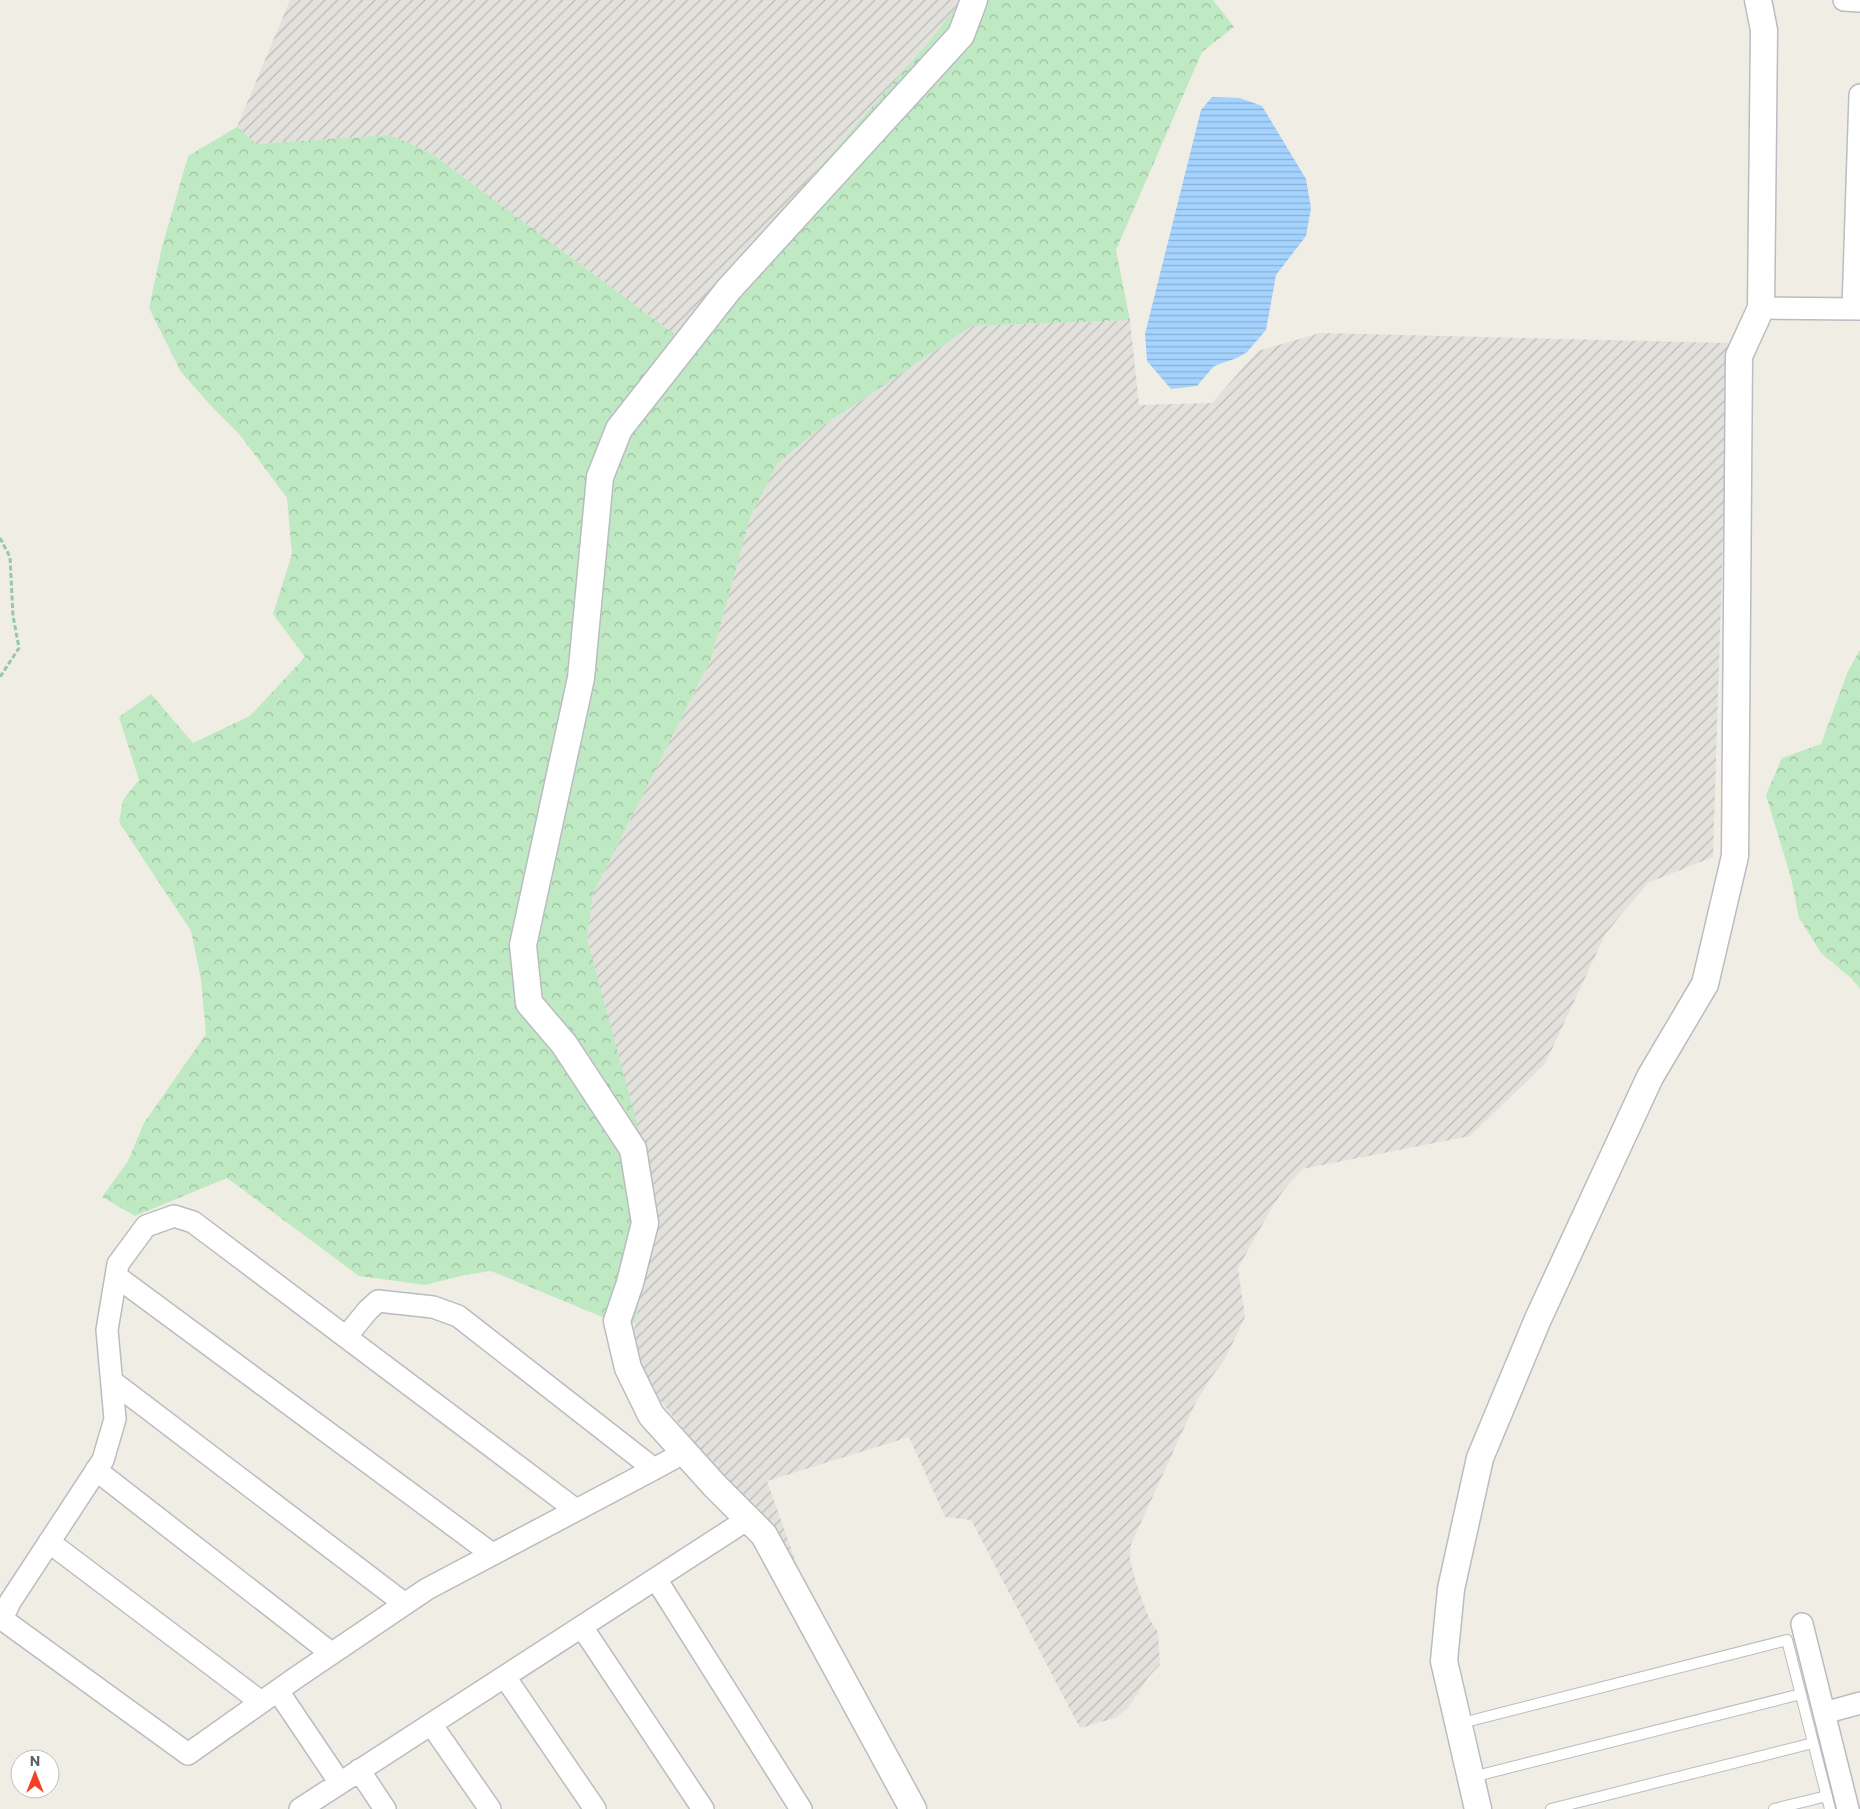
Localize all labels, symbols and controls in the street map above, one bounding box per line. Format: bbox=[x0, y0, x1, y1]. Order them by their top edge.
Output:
north arrow bbox=[10, 1749, 60, 1799]
text: N bbox=[30, 1752, 40, 1769]

